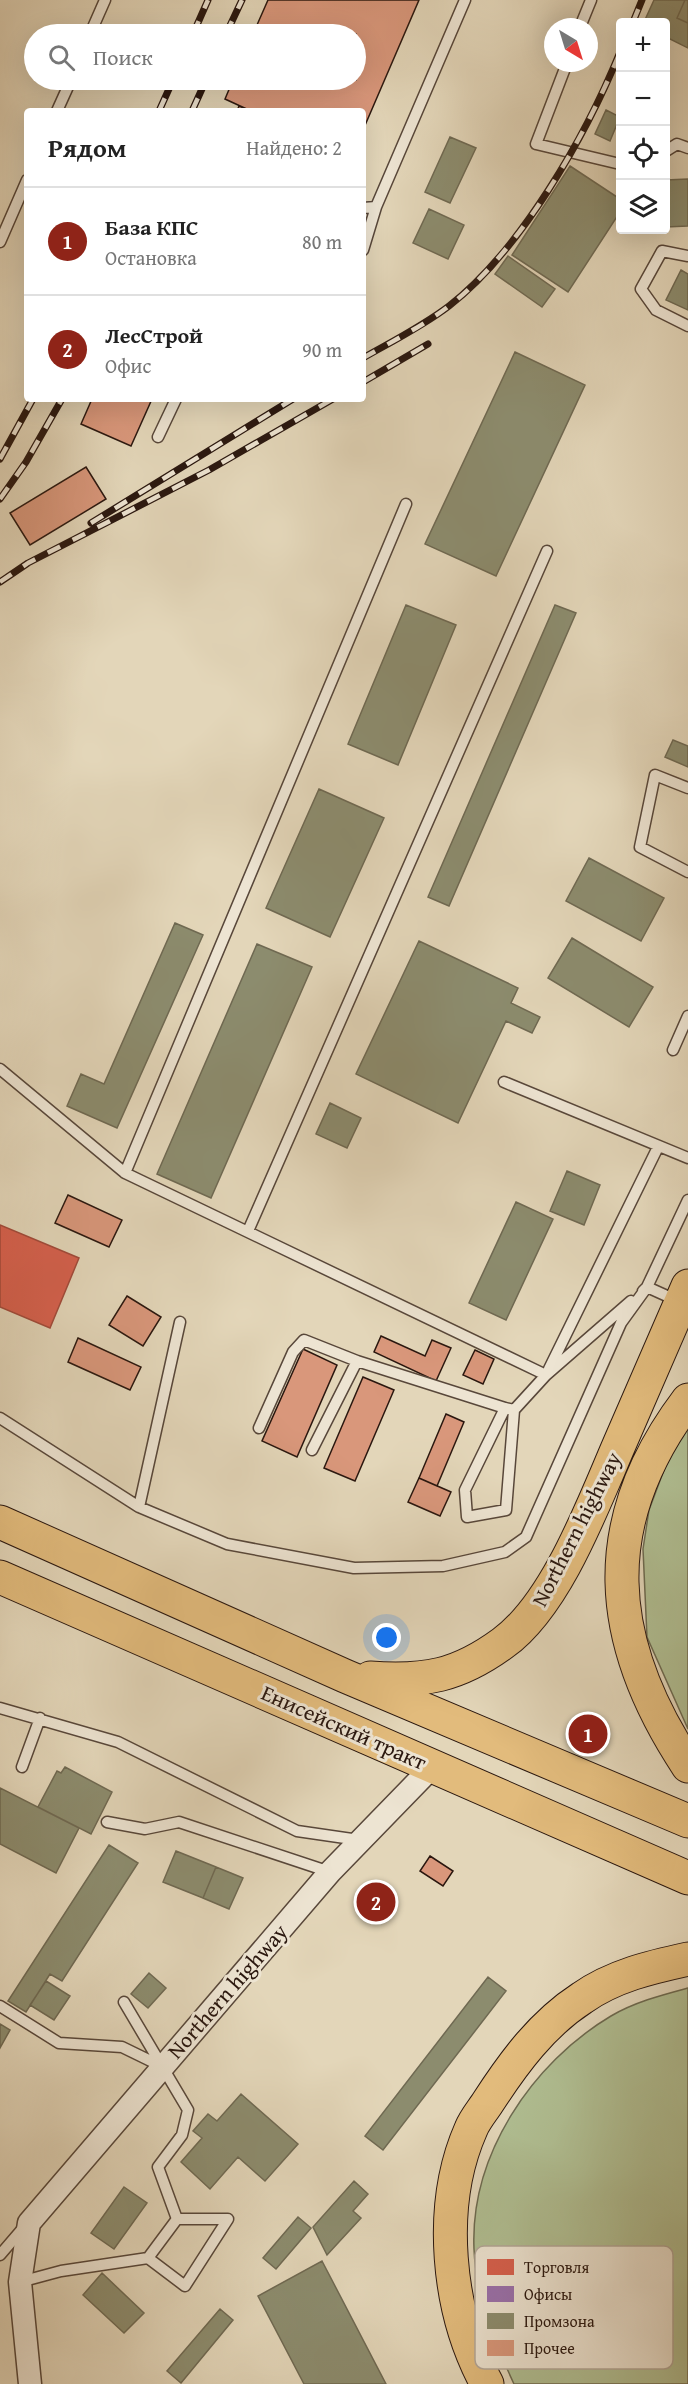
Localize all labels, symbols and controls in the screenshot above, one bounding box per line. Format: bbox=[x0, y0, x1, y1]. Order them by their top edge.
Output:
north arrow bbox=[544, 18, 598, 72]
map controls bbox=[616, 18, 670, 234]
button: + bbox=[616, 18, 670, 72]
search box bbox=[24, 24, 366, 90]
icon: search bbox=[45, 41, 78, 74]
text: Поиск bbox=[93, 41, 153, 73]
button: − bbox=[616, 72, 670, 126]
button: locate bbox=[616, 126, 670, 180]
text: Рядом bbox=[48, 128, 126, 167]
text: Найдено: 2 bbox=[246, 133, 342, 162]
button: layers bbox=[616, 180, 670, 234]
text: База КПС bbox=[105, 211, 198, 243]
text: 1 bbox=[62, 227, 73, 256]
text: 80 m bbox=[302, 227, 342, 256]
text: Остановка bbox=[105, 243, 197, 272]
text: ЛесСтрой bbox=[105, 319, 203, 351]
text: 2 bbox=[62, 335, 73, 364]
text: 90 m bbox=[302, 335, 342, 364]
text: Офис bbox=[105, 351, 151, 380]
street label: Northern highway bbox=[523, 1446, 629, 1612]
your location bbox=[372, 1623, 401, 1652]
street label: Енисейский тракт bbox=[256, 1676, 432, 1778]
pin: 1 bbox=[568, 1712, 608, 1756]
pin: 2 bbox=[356, 1880, 395, 1924]
street label: Northern highway bbox=[159, 1916, 295, 2066]
legend bbox=[475, 2246, 673, 2369]
text: Торговля bbox=[524, 2255, 589, 2279]
text: Офисы bbox=[524, 2282, 572, 2306]
text: Промзона bbox=[524, 2309, 595, 2333]
text: Прочее bbox=[524, 2336, 575, 2360]

